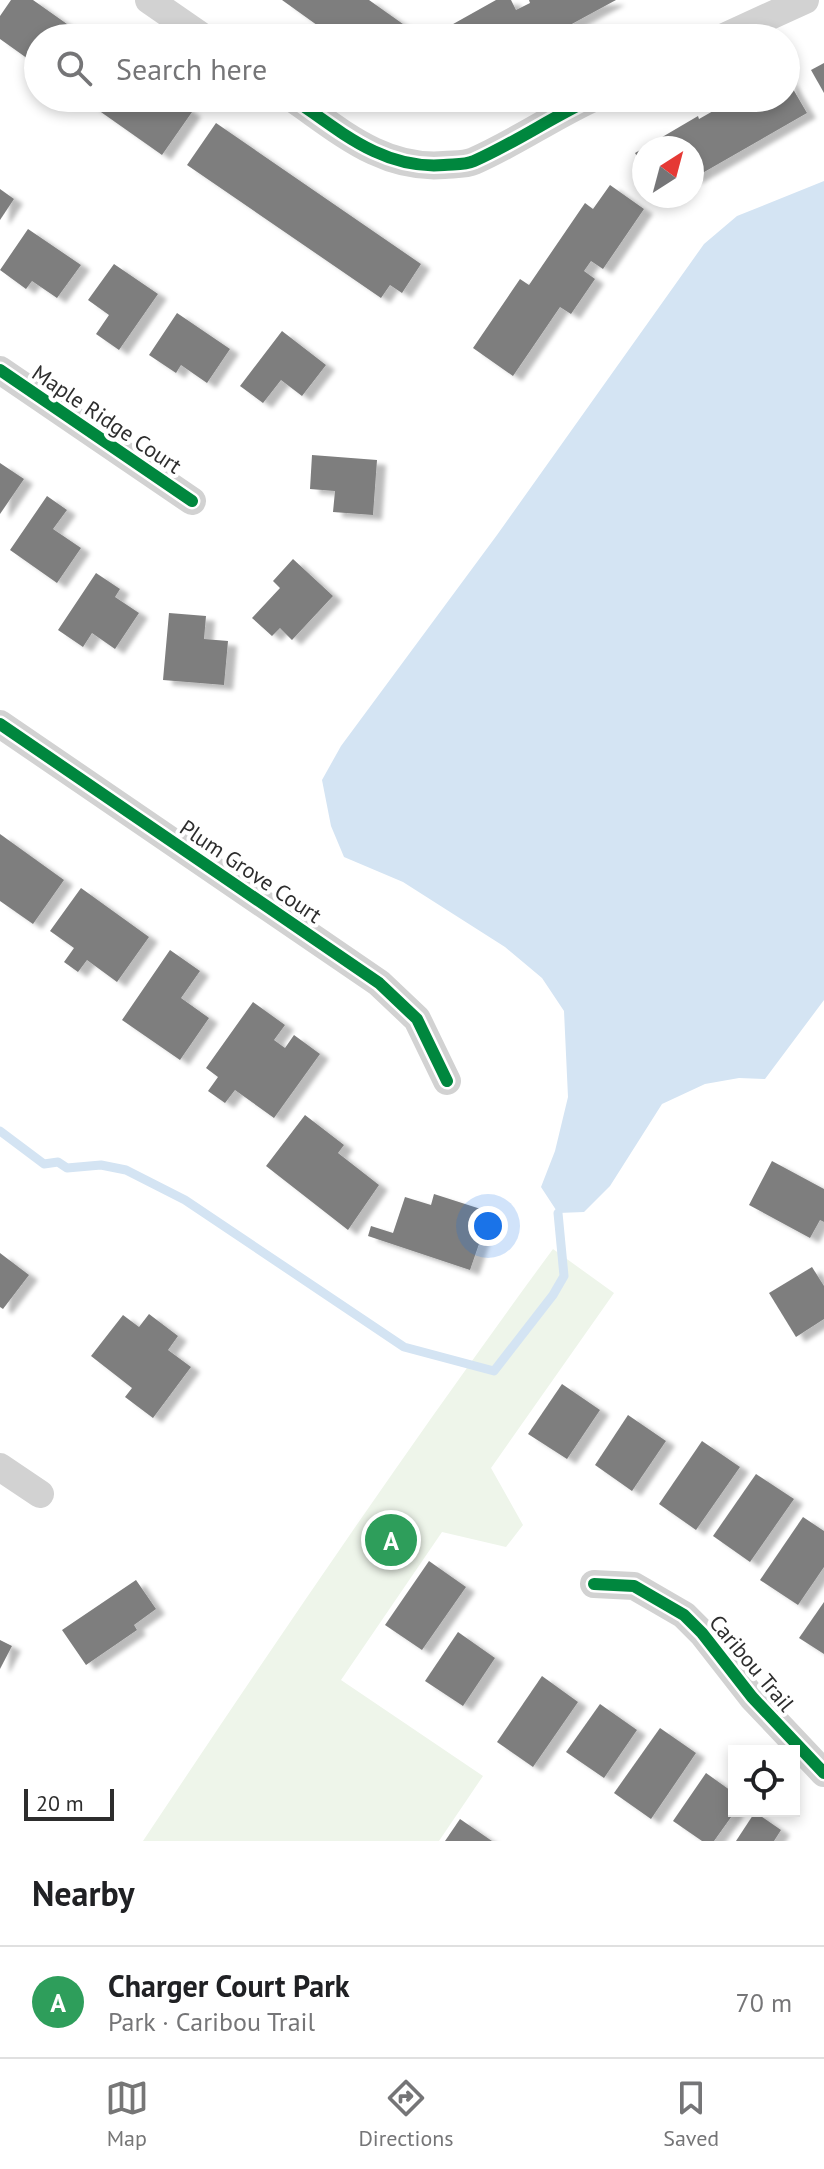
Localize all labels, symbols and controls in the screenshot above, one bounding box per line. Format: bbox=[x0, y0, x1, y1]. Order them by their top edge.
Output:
search box bbox=[24, 24, 800, 112]
icon: search bbox=[52, 46, 96, 90]
text: Search here bbox=[116, 49, 267, 88]
north arrow bbox=[632, 136, 704, 208]
street label: Maple Ridge Court bbox=[27, 359, 188, 480]
street label: Plum Grove Court bbox=[175, 813, 328, 929]
your location bbox=[468, 1206, 508, 1246]
pin: A bbox=[365, 1510, 417, 1570]
street label: Caribou Trail bbox=[703, 1609, 801, 1718]
map controls bbox=[728, 1745, 800, 1817]
button: locate bbox=[728, 1745, 800, 1817]
scale bar bbox=[24, 1785, 114, 1821]
text: 20 m bbox=[36, 1789, 84, 1817]
text: Nearby bbox=[32, 1871, 134, 1915]
text: Charger Court Park bbox=[108, 1966, 349, 2005]
text: A bbox=[50, 1986, 66, 2019]
text: 70 m bbox=[736, 1986, 792, 2019]
text: Park · Caribou Trail bbox=[108, 2005, 315, 2038]
tab: Map bbox=[105, 2076, 149, 2152]
tab: Directions bbox=[358, 2076, 454, 2152]
tab: Saved bbox=[663, 2076, 719, 2152]

